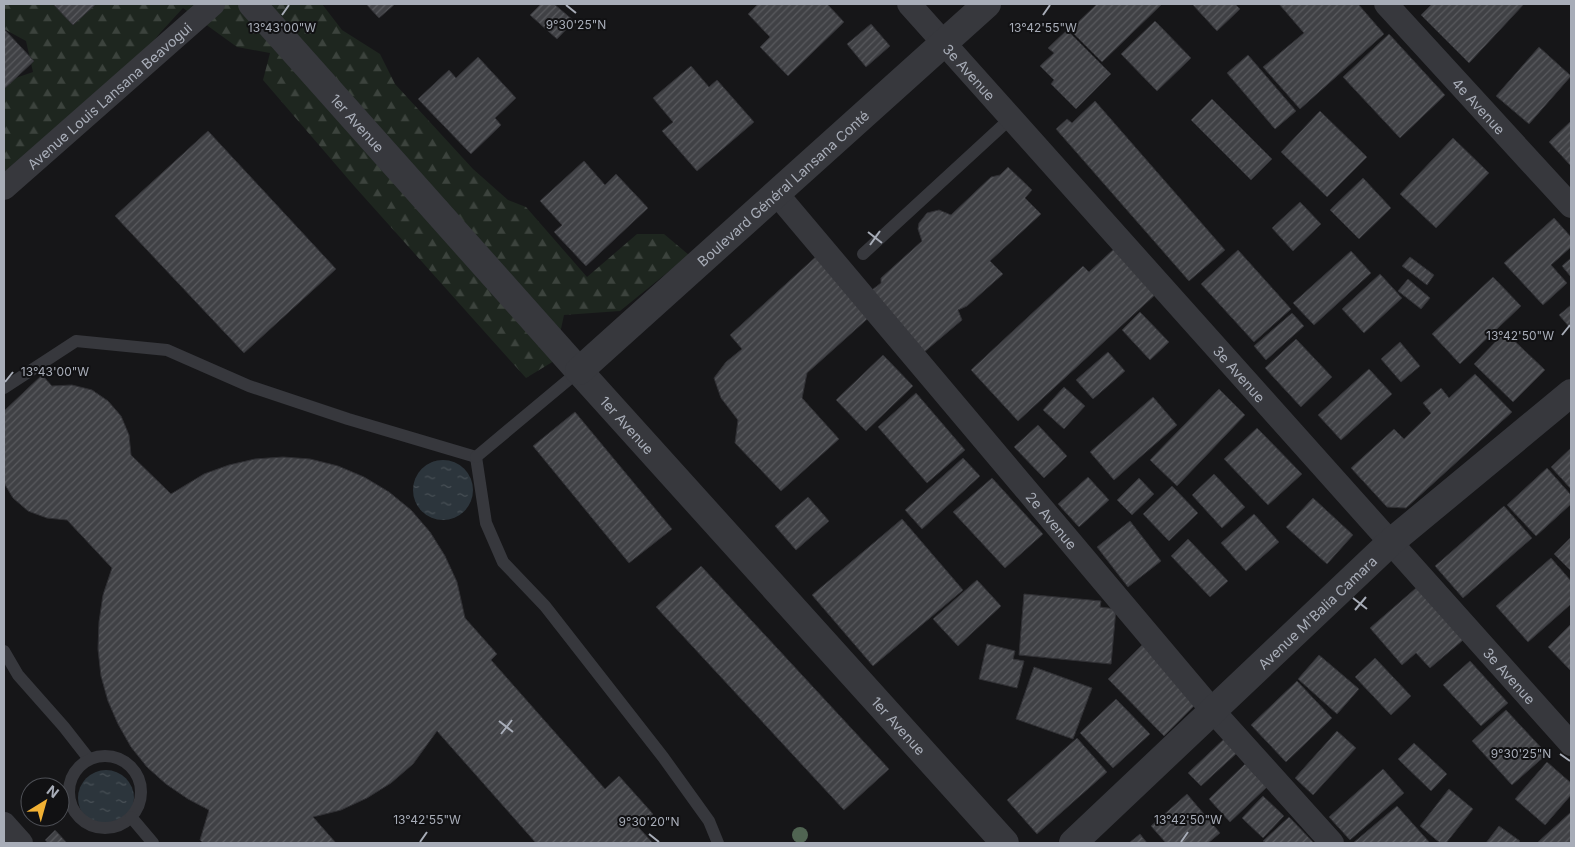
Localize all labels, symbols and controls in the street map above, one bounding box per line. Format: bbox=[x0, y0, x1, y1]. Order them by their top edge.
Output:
text: 9°30'25"N bbox=[546, 17, 606, 32]
street label: Avenue Louis Lansana Beavogui bbox=[23, 19, 195, 172]
text: 13°43'00"W bbox=[248, 20, 316, 35]
text: 13°42'55"W bbox=[1009, 20, 1077, 35]
street label: 3e Avenue bbox=[940, 40, 999, 104]
street label: 4e Avenue bbox=[1449, 74, 1509, 137]
street label: 1er Avenue bbox=[327, 90, 388, 155]
street label: Boulevard Général Lansana Conté bbox=[693, 106, 872, 269]
text: 13°42'50"W bbox=[1486, 328, 1554, 343]
street label: 3e Avenue bbox=[1210, 342, 1269, 405]
text: 13°43'00"W bbox=[21, 364, 89, 379]
street label: 1er Avenue bbox=[597, 392, 658, 457]
street label: 2e Avenue bbox=[1023, 488, 1081, 552]
street label: Avenue M'Balia Camara bbox=[1254, 552, 1380, 672]
street label: 3e Avenue bbox=[1480, 644, 1539, 707]
street label: 1er Avenue bbox=[868, 693, 929, 758]
text: 9°30'25"N bbox=[1491, 746, 1551, 761]
north arrow bbox=[20, 777, 70, 827]
text: N bbox=[44, 781, 63, 801]
text: 13°42'55"W bbox=[393, 812, 461, 827]
text: 13°42'50"W bbox=[1154, 812, 1222, 827]
text: 9°30'20"N bbox=[618, 814, 680, 829]

